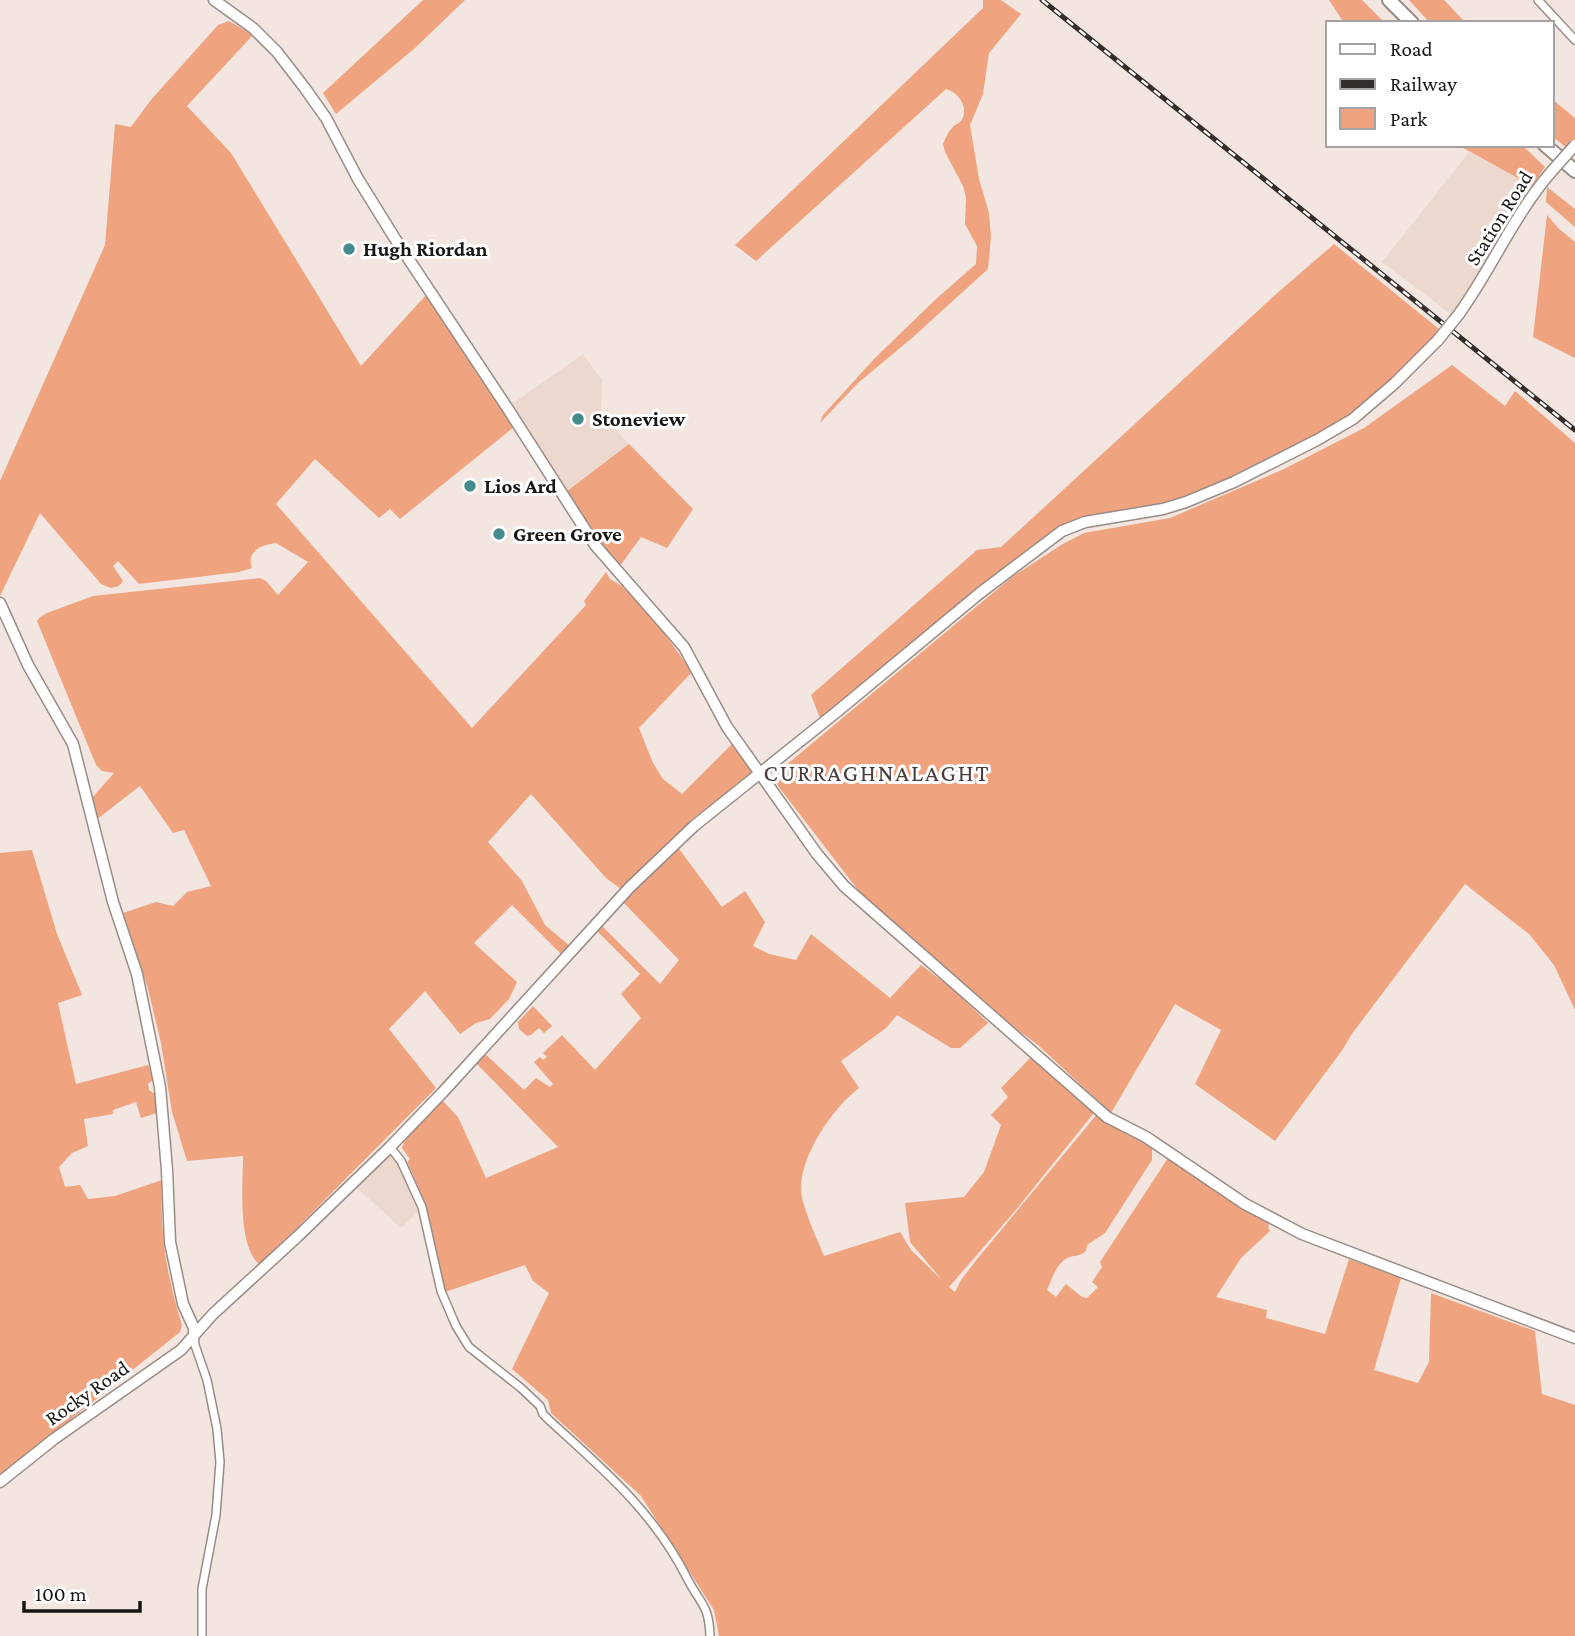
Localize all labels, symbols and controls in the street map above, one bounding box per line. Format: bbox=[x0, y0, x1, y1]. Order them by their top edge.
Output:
legend bbox=[1326, 21, 1554, 147]
text: Road bbox=[1390, 37, 1433, 61]
text: Railway bbox=[1390, 72, 1457, 96]
text: Park bbox=[1390, 107, 1427, 131]
street label: Station Road bbox=[1460, 166, 1538, 270]
place label: Hugh Riordan bbox=[363, 237, 488, 261]
marker: Hugh Riordan bbox=[341, 241, 357, 257]
place label: Stoneview bbox=[592, 407, 686, 431]
marker: Stoneview bbox=[570, 411, 586, 427]
place label: Lios Ard bbox=[484, 474, 557, 498]
marker: Lios Ard bbox=[462, 478, 478, 494]
place label: Green Grove bbox=[513, 522, 622, 546]
marker: Green Grove bbox=[491, 526, 507, 542]
district label: CURRAGHNALAGHT bbox=[764, 759, 990, 786]
street label: Rocky Road bbox=[41, 1356, 133, 1430]
scale bar bbox=[24, 1570, 140, 1614]
text: 100 m bbox=[35, 1582, 87, 1606]

